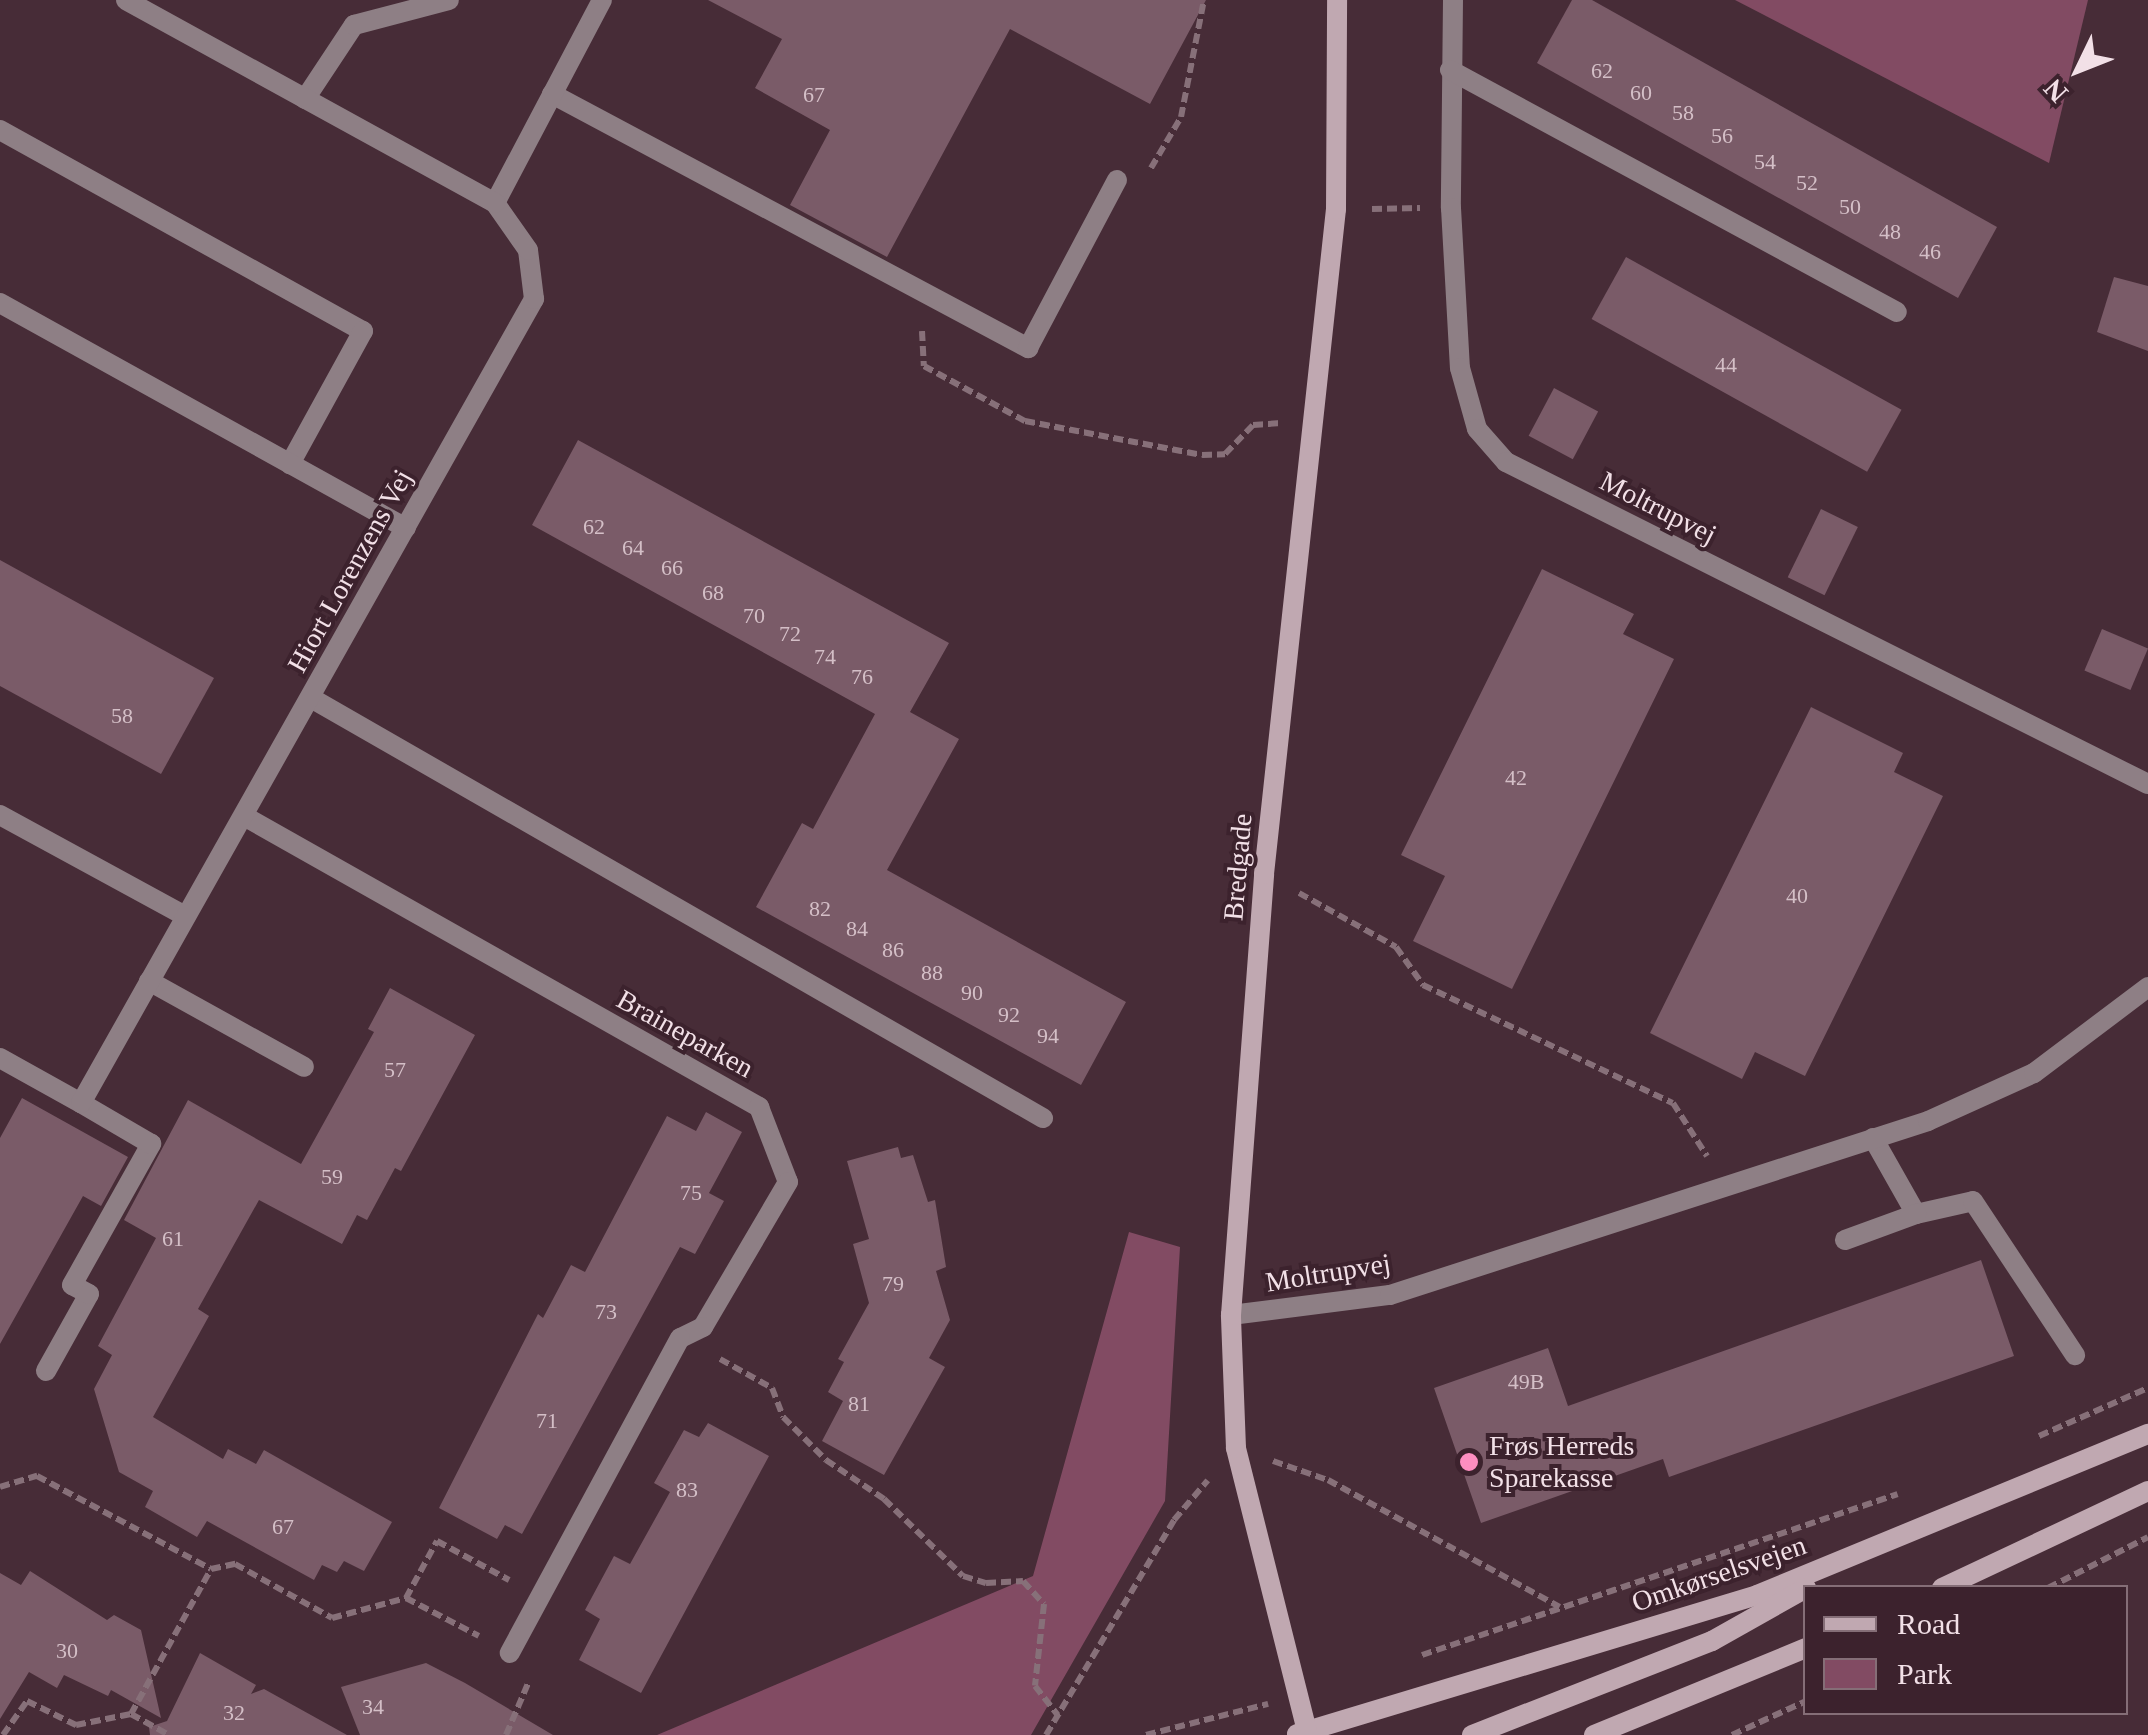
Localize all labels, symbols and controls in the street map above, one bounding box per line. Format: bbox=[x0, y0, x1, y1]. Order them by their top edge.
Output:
north arrow bbox=[2028, 20, 2128, 120]
house number: 62 bbox=[1591, 58, 1613, 84]
text: N bbox=[2037, 73, 2074, 109]
house number: 60 bbox=[1630, 80, 1652, 106]
house number: 67 bbox=[803, 82, 825, 108]
house number: 58 bbox=[1672, 100, 1694, 126]
house number: 56 bbox=[1711, 123, 1733, 149]
house number: 54 bbox=[1754, 149, 1776, 175]
house number: 52 bbox=[1796, 170, 1818, 196]
house number: 50 bbox=[1839, 194, 1861, 220]
house number: 48 bbox=[1879, 219, 1901, 245]
house number: 46 bbox=[1919, 239, 1941, 265]
house number: 44 bbox=[1715, 352, 1737, 378]
street label: Hiort Lorenzens Vej bbox=[280, 464, 420, 678]
street label: Moltrupvej bbox=[1594, 464, 1722, 552]
house number: 62 bbox=[583, 514, 605, 540]
house number: 64 bbox=[622, 535, 644, 561]
house number: 66 bbox=[661, 555, 683, 581]
house number: 68 bbox=[702, 580, 724, 606]
house number: 70 bbox=[743, 603, 765, 629]
house number: 72 bbox=[779, 621, 801, 647]
house number: 74 bbox=[814, 644, 836, 670]
house number: 76 bbox=[851, 664, 873, 690]
house number: 58 bbox=[111, 703, 133, 729]
house number: 42 bbox=[1505, 765, 1527, 791]
street label: Bredgade bbox=[1217, 812, 1259, 922]
house number: 40 bbox=[1786, 883, 1808, 909]
house number: 82 bbox=[809, 896, 831, 922]
house number: 84 bbox=[846, 916, 868, 942]
house number: 86 bbox=[882, 937, 904, 963]
house number: 88 bbox=[921, 960, 943, 986]
house number: 90 bbox=[961, 980, 983, 1006]
street label: Braineparken bbox=[611, 983, 759, 1085]
house number: 92 bbox=[998, 1002, 1020, 1028]
house number: 94 bbox=[1037, 1023, 1059, 1049]
house number: 57 bbox=[384, 1057, 406, 1083]
house number: 59 bbox=[321, 1164, 343, 1190]
house number: 75 bbox=[680, 1180, 702, 1206]
house number: 61 bbox=[162, 1226, 184, 1252]
street label: Moltrupvej bbox=[1263, 1247, 1393, 1299]
house number: 79 bbox=[882, 1271, 904, 1297]
house number: 73 bbox=[595, 1299, 617, 1325]
house number: 49B bbox=[1508, 1369, 1544, 1395]
house number: 81 bbox=[848, 1391, 870, 1417]
house number: 71 bbox=[536, 1408, 558, 1434]
place label: Frøs Herreds Sparekasse bbox=[1489, 1429, 1634, 1495]
marker: Frøs Herreds Sparekasse bbox=[1458, 1451, 1480, 1473]
house number: 83 bbox=[676, 1477, 698, 1503]
house number: 67 bbox=[272, 1514, 294, 1540]
street label: Omkørselsvejen bbox=[1628, 1528, 1810, 1620]
legend bbox=[1803, 1585, 2128, 1715]
text: Road bbox=[1897, 1607, 1960, 1640]
house number: 30 bbox=[56, 1638, 78, 1664]
text: Park bbox=[1897, 1657, 1952, 1690]
house number: 34 bbox=[362, 1694, 384, 1720]
house number: 32 bbox=[223, 1700, 245, 1726]

